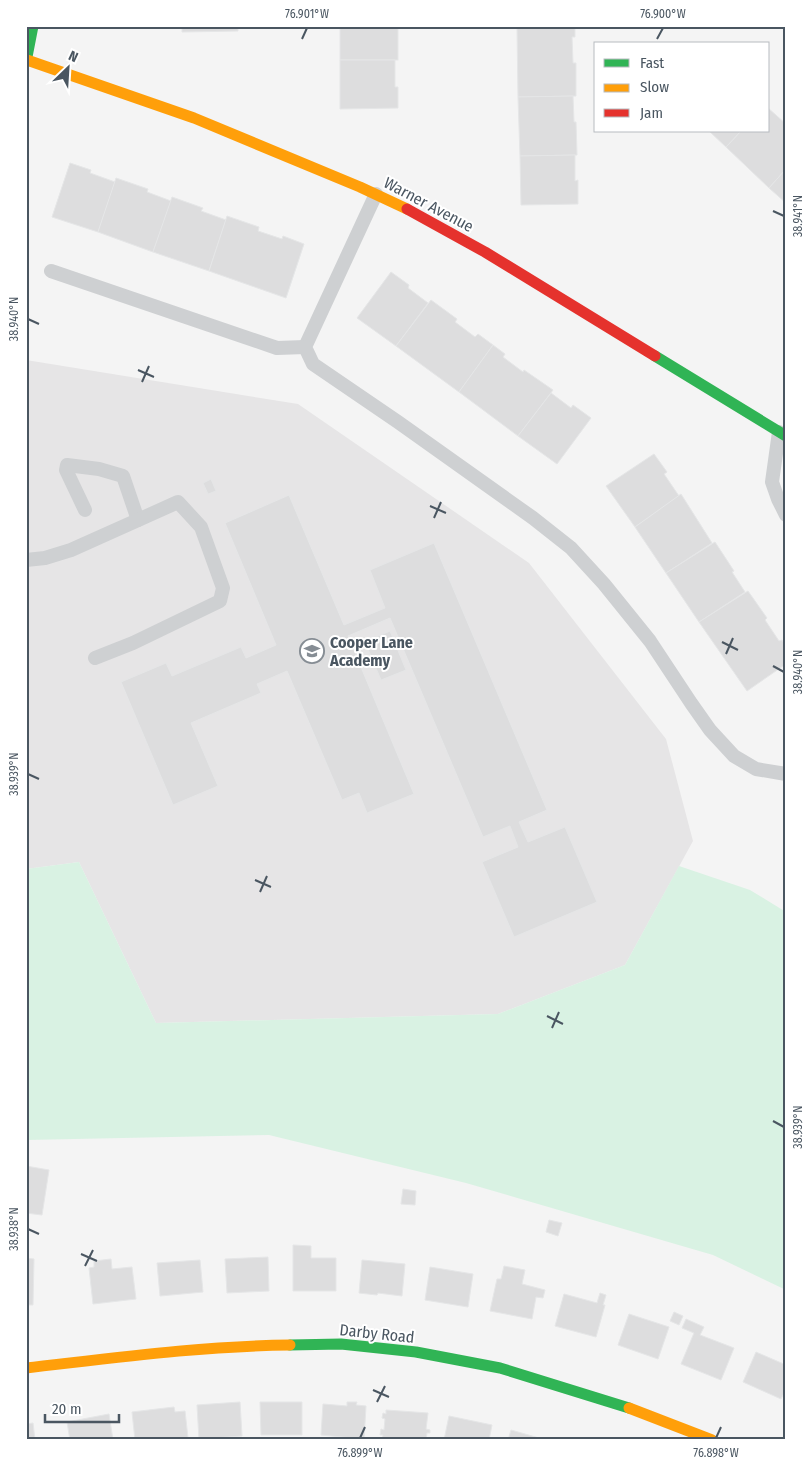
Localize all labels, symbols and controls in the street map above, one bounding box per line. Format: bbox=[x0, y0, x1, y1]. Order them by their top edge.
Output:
text: 76.901°W bbox=[285, 7, 329, 21]
text: 76.900°W bbox=[640, 7, 686, 21]
north arrow bbox=[42, 42, 92, 92]
legend bbox=[594, 42, 770, 132]
text: N bbox=[66, 47, 81, 66]
text: Fast bbox=[640, 54, 664, 72]
text: Slow bbox=[640, 78, 669, 96]
text: Jam bbox=[640, 104, 663, 122]
street label: Warner Avenue bbox=[381, 173, 477, 236]
text: 38.941°N bbox=[791, 195, 805, 237]
text: 38.940°N bbox=[7, 297, 21, 341]
place label: Cooper Lane Academy bbox=[329, 633, 413, 670]
school or university icon: Cooper Lane Academy bbox=[299, 638, 325, 664]
text: 38.940°N bbox=[791, 650, 805, 694]
text: 38.939°N bbox=[7, 752, 21, 796]
text: 38.939°N bbox=[791, 1105, 805, 1149]
text: 38.938°N bbox=[7, 1207, 21, 1251]
street label: Darby Road bbox=[339, 1320, 415, 1347]
scale bar bbox=[45, 1391, 119, 1423]
text: 20 m bbox=[52, 1400, 82, 1418]
text: 76.899°W bbox=[337, 1446, 383, 1460]
text: 76.898°W bbox=[693, 1446, 739, 1460]

